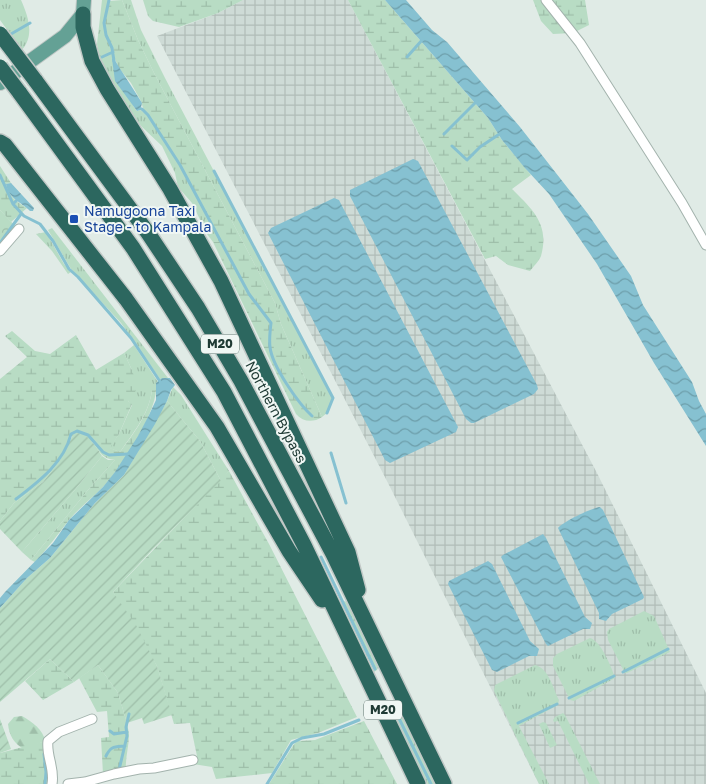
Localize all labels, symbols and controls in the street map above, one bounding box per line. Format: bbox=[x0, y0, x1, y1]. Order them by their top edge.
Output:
place label: Namugoona Taxi Stage - to Kampala bbox=[84, 202, 211, 235]
marker: Namugoona Taxi Stage - to Kampala bbox=[68, 213, 80, 225]
road number: M20 bbox=[201, 334, 239, 354]
street label: Northern Bypass bbox=[242, 358, 311, 466]
road number: M20 bbox=[364, 700, 402, 720]

